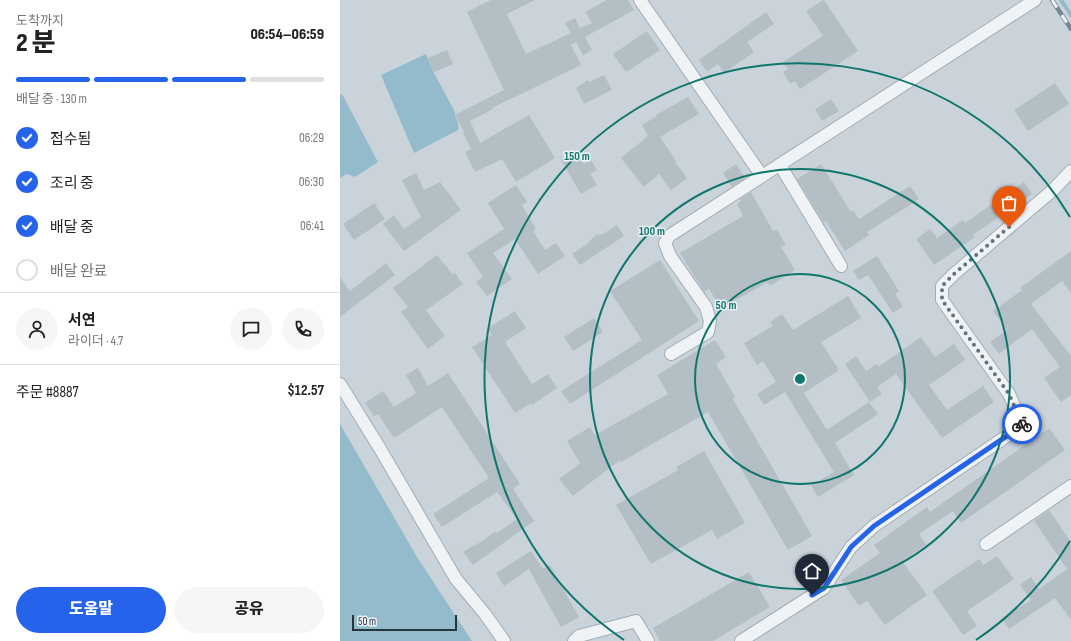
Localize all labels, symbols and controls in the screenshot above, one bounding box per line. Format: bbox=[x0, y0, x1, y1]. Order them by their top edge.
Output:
text: 도착까지 bbox=[16, 13, 64, 29]
text: 06:54–06:59 bbox=[250, 25, 324, 44]
text: 2 분 bbox=[16, 28, 56, 59]
text: 배달 중 · 130 m bbox=[16, 91, 87, 107]
icon: check bbox=[16, 127, 38, 149]
text: 접수됨 bbox=[50, 130, 91, 149]
text: 06:29 bbox=[299, 130, 324, 146]
text: 150 m bbox=[564, 149, 590, 164]
icon: check bbox=[16, 171, 38, 193]
text: 조리 중 bbox=[50, 174, 94, 193]
text: 06:30 bbox=[299, 174, 324, 190]
pin bbox=[992, 186, 1026, 227]
icon: bag bbox=[998, 192, 1020, 214]
icon: check bbox=[16, 215, 38, 237]
text: 배달 중 bbox=[50, 218, 94, 237]
text: 06:41 bbox=[300, 218, 324, 234]
text: 100 m bbox=[639, 224, 665, 239]
text: 배달 완료 bbox=[50, 262, 108, 281]
text: 50 m bbox=[716, 298, 736, 313]
button: person bbox=[16, 308, 58, 350]
button: chat bbox=[230, 308, 272, 350]
button: phone bbox=[282, 308, 324, 350]
text: 서연 bbox=[68, 311, 96, 330]
text: 라이더 · 4.7 bbox=[68, 333, 123, 349]
centre of rings bbox=[793, 372, 807, 386]
text: $12.57 bbox=[287, 381, 324, 400]
text: 주문 #8887 bbox=[16, 383, 79, 402]
courier bbox=[1002, 404, 1042, 444]
icon: bike bbox=[1011, 413, 1033, 435]
pin bbox=[795, 554, 829, 595]
icon: home bbox=[801, 560, 823, 582]
button: 도움말 bbox=[16, 587, 166, 633]
button: 공유 bbox=[174, 587, 324, 633]
scale bar bbox=[352, 613, 457, 632]
text: 50 m bbox=[358, 615, 376, 628]

